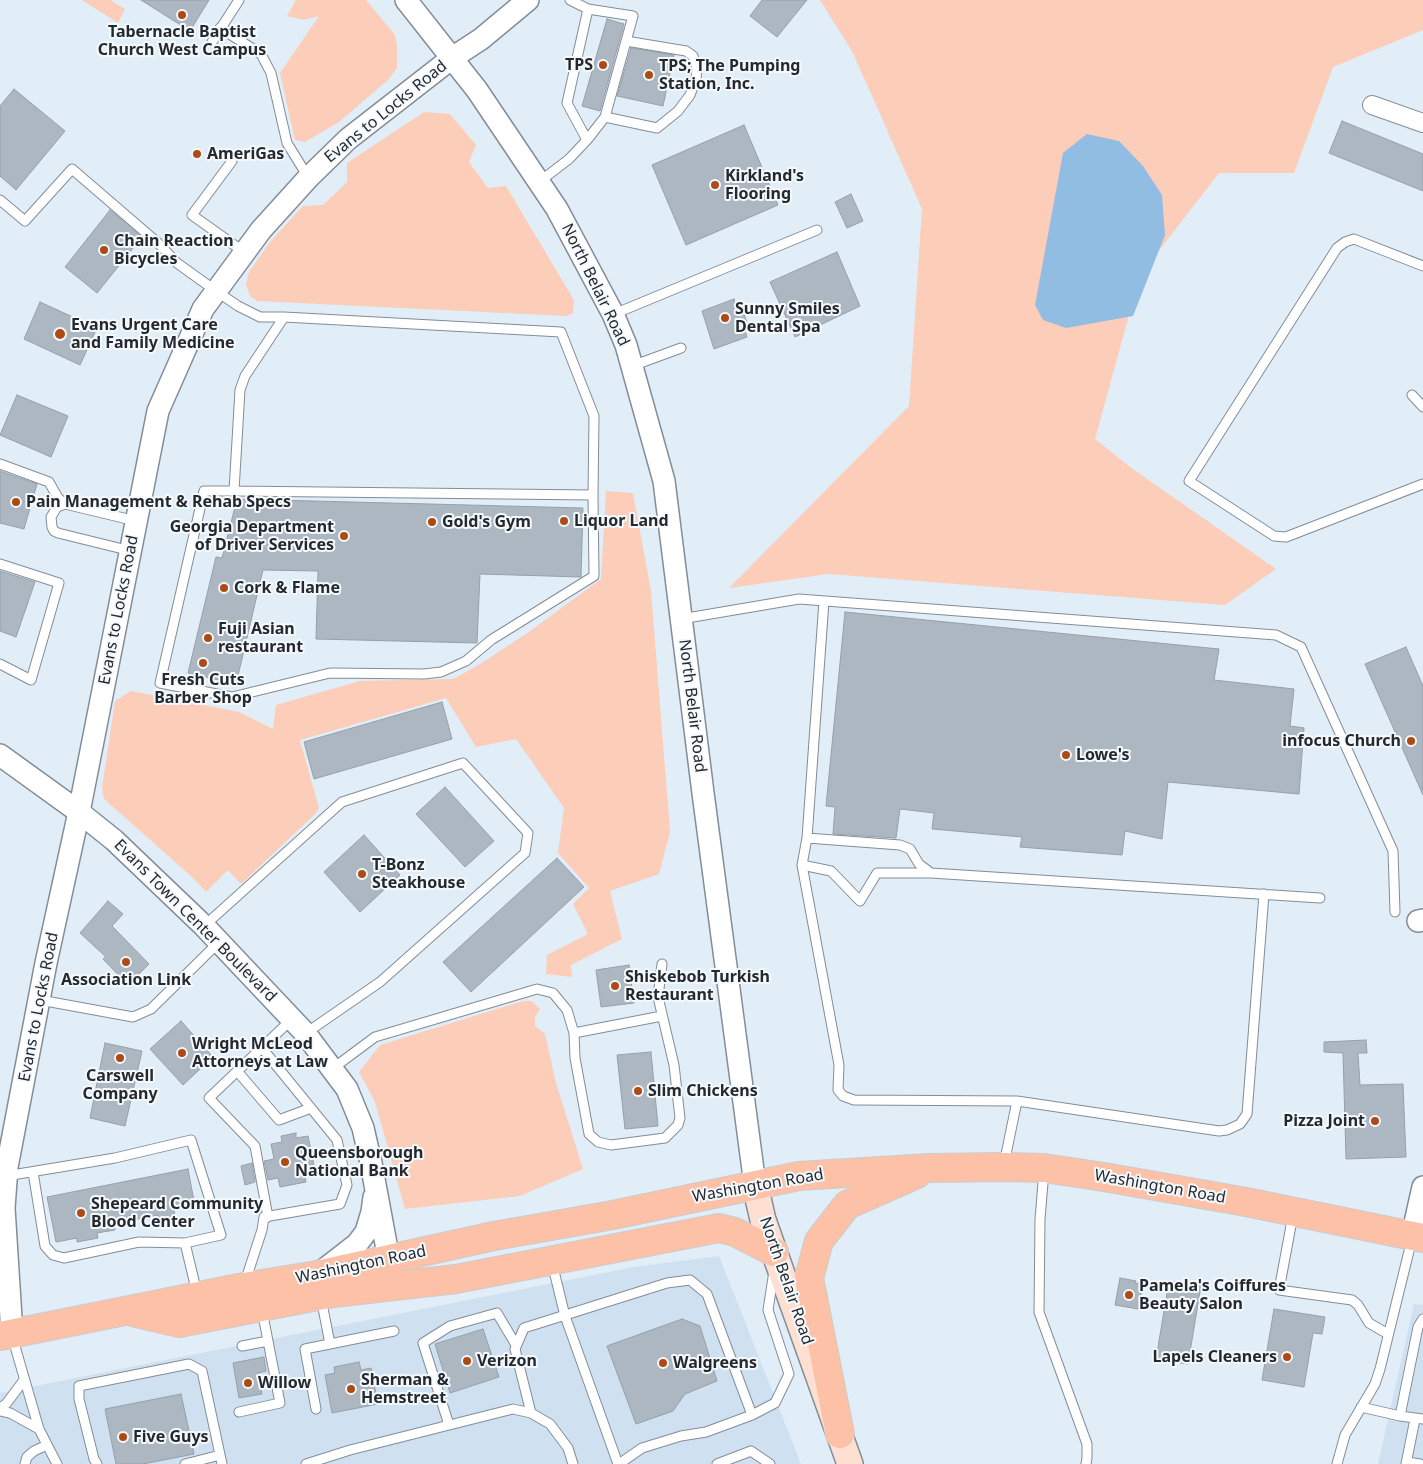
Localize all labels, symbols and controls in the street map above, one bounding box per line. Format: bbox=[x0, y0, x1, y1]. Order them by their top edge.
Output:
marker: Tabernacle Baptist Church West Campus bbox=[176, 9, 188, 21]
place label: Tabernacle Baptist Church West Campus bbox=[98, 22, 266, 60]
place label: TPS bbox=[565, 55, 593, 75]
place label: TPS; The Pumping Station, Inc. bbox=[659, 56, 800, 94]
street label: Evans to Locks Road bbox=[321, 57, 451, 167]
marker: TPS bbox=[597, 59, 609, 71]
marker: TPS; The Pumping Station, Inc. bbox=[643, 69, 655, 81]
place label: AmeriGas bbox=[207, 144, 284, 164]
marker: AmeriGas bbox=[191, 148, 203, 160]
place label: Kirkland's Flooring bbox=[725, 166, 804, 204]
marker: Kirkland's Flooring bbox=[709, 179, 721, 191]
street label: North Belair Road bbox=[557, 221, 633, 349]
place label: Chain Reaction Bicycles bbox=[114, 231, 234, 269]
marker: Chain Reaction Bicycles bbox=[98, 244, 110, 256]
place label: Sunny Smiles Dental Spa bbox=[735, 299, 840, 337]
marker: Sunny Smiles Dental Spa bbox=[719, 312, 731, 324]
place label: Evans Urgent Care and Family Medicine bbox=[71, 315, 235, 353]
marker: Evans Urgent Care and Family Medicine bbox=[53, 327, 67, 341]
place label: Pain Management & Rehab Specs bbox=[26, 492, 291, 512]
marker: Pain Management & Rehab Specs bbox=[10, 496, 22, 508]
place label: Liquor Land bbox=[574, 511, 669, 531]
place label: Gold's Gym bbox=[442, 512, 531, 532]
marker: Liquor Land bbox=[558, 515, 570, 527]
marker: Gold's Gym bbox=[426, 516, 438, 528]
place label: Georgia Department of Driver Services bbox=[170, 517, 334, 555]
marker: Georgia Department of Driver Services bbox=[338, 530, 350, 542]
street label: Evans to Locks Road bbox=[95, 534, 143, 686]
place label: Cork & Flame bbox=[234, 578, 340, 598]
marker: Cork & Flame bbox=[218, 582, 230, 594]
place label: Fuji Asian restaurant bbox=[218, 619, 303, 657]
marker: Fuji Asian restaurant bbox=[202, 632, 214, 644]
street label: North Belair Road bbox=[674, 638, 710, 774]
marker: Fresh Cuts Barber Shop bbox=[197, 657, 209, 669]
place label: Fresh Cuts Barber Shop bbox=[154, 670, 252, 708]
place label: infocus Church bbox=[1282, 731, 1401, 751]
marker: infocus Church bbox=[1405, 735, 1417, 747]
place label: Lowe's bbox=[1076, 745, 1130, 765]
marker: Lowe's bbox=[1060, 749, 1072, 761]
street label: Evans Town Center Boulevard bbox=[110, 836, 280, 1006]
place label: T-Bonz Steakhouse bbox=[372, 855, 465, 893]
marker: T-Bonz Steakhouse bbox=[356, 868, 368, 880]
street label: Evans to Locks Road bbox=[15, 931, 63, 1083]
marker: Association Link bbox=[120, 956, 132, 968]
place label: Shiskebob Turkish Restaurant bbox=[625, 967, 770, 1005]
place label: Association Link bbox=[61, 970, 191, 990]
marker: Shiskebob Turkish Restaurant bbox=[609, 980, 621, 992]
place label: Wright McLeod Attorneys at Law bbox=[192, 1034, 328, 1072]
marker: Wright McLeod Attorneys at Law bbox=[176, 1047, 188, 1059]
marker: Carswell Company bbox=[114, 1052, 126, 1064]
place label: Carswell Company bbox=[82, 1066, 158, 1104]
place label: Slim Chickens bbox=[648, 1081, 758, 1101]
marker: Slim Chickens bbox=[632, 1085, 644, 1097]
place label: Pizza Joint bbox=[1283, 1111, 1365, 1131]
marker: Pizza Joint bbox=[1369, 1115, 1381, 1127]
place label: Queensborough National Bank bbox=[295, 1143, 423, 1181]
marker: Queensborough National Bank bbox=[279, 1156, 291, 1168]
street label: Washington Road bbox=[691, 1165, 825, 1207]
street label: Washington Road bbox=[1093, 1166, 1227, 1208]
place label: Shepeard Community Blood Center bbox=[91, 1194, 263, 1232]
marker: Shepeard Community Blood Center bbox=[75, 1207, 87, 1219]
street label: North Belair Road bbox=[755, 1214, 817, 1348]
street label: Washington Road bbox=[294, 1242, 428, 1288]
place label: Pamela's Coiffures Beauty Salon bbox=[1139, 1276, 1286, 1314]
marker: Pamela's Coiffures Beauty Salon bbox=[1123, 1289, 1135, 1301]
place label: Lapels Cleaners bbox=[1153, 1347, 1277, 1367]
place label: Verizon bbox=[477, 1351, 537, 1371]
marker: Lapels Cleaners bbox=[1281, 1351, 1293, 1363]
place label: Walgreens bbox=[673, 1353, 757, 1373]
marker: Verizon bbox=[461, 1355, 473, 1367]
marker: Walgreens bbox=[657, 1357, 669, 1369]
place label: Sherman & Hemstreet bbox=[361, 1370, 449, 1408]
place label: Willow bbox=[258, 1373, 311, 1393]
marker: Willow bbox=[242, 1377, 254, 1389]
marker: Sherman & Hemstreet bbox=[345, 1383, 357, 1395]
place label: Five Guys bbox=[133, 1427, 209, 1447]
marker: Five Guys bbox=[117, 1431, 129, 1443]

